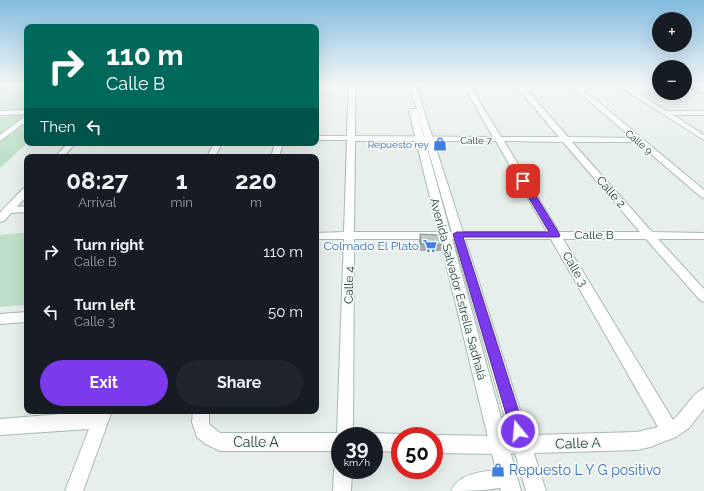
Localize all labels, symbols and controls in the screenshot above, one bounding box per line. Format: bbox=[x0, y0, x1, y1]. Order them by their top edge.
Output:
map controls bbox=[652, 12, 692, 100]
button: + bbox=[652, 12, 692, 52]
text: 110 m bbox=[106, 39, 184, 72]
icon: right bbox=[40, 40, 92, 92]
button: − bbox=[652, 60, 692, 100]
text: Calle B bbox=[106, 73, 165, 94]
icon: left bbox=[83, 116, 105, 138]
text: Then bbox=[40, 118, 75, 136]
street label: Calle 9 bbox=[623, 127, 655, 157]
street label: Calle 7 bbox=[460, 135, 492, 146]
shop icon: Repuesto rey bbox=[432, 136, 448, 152]
place label: Repuesto rey bbox=[368, 139, 430, 150]
pin bbox=[506, 164, 540, 198]
text: 08:27 bbox=[66, 166, 128, 195]
text: 1 bbox=[176, 166, 188, 195]
text: 220 bbox=[235, 166, 277, 195]
icon: arrive bbox=[512, 170, 534, 192]
street label: Calle 2 bbox=[593, 173, 629, 211]
text: Arrival bbox=[78, 195, 116, 210]
text: min bbox=[170, 195, 193, 210]
text: m bbox=[250, 195, 262, 210]
street label: Avenida Salvador Estrella Sadhalá bbox=[427, 196, 489, 382]
street label: Calle B bbox=[574, 228, 614, 242]
text: Turn right bbox=[74, 236, 144, 254]
supermarket icon: Colmado El Plato bbox=[422, 238, 438, 254]
place label: Colmado El Plato bbox=[324, 239, 419, 253]
icon: right bbox=[40, 241, 62, 263]
text: 110 m bbox=[263, 243, 303, 261]
street label: Calle 3 bbox=[559, 249, 591, 289]
text: Calle B bbox=[74, 254, 117, 269]
street label: Calle 4 bbox=[342, 265, 356, 304]
text: Turn left bbox=[74, 296, 135, 314]
icon: left bbox=[40, 301, 62, 323]
text: 50 m bbox=[268, 303, 303, 321]
text: Calle 3 bbox=[74, 314, 115, 329]
button: Exit bbox=[40, 360, 168, 406]
button: Share bbox=[176, 360, 303, 406]
position arrow bbox=[497, 410, 539, 452]
speed limit sign: 50 bbox=[391, 427, 443, 479]
street label: Calle A bbox=[233, 434, 279, 450]
street label: Calle A bbox=[555, 434, 602, 452]
text: 39 bbox=[346, 436, 368, 460]
text: km/h bbox=[344, 457, 370, 468]
shop icon: Repuesto L Y G positivo bbox=[490, 462, 506, 478]
place label: Repuesto L Y G positivo bbox=[509, 462, 661, 478]

